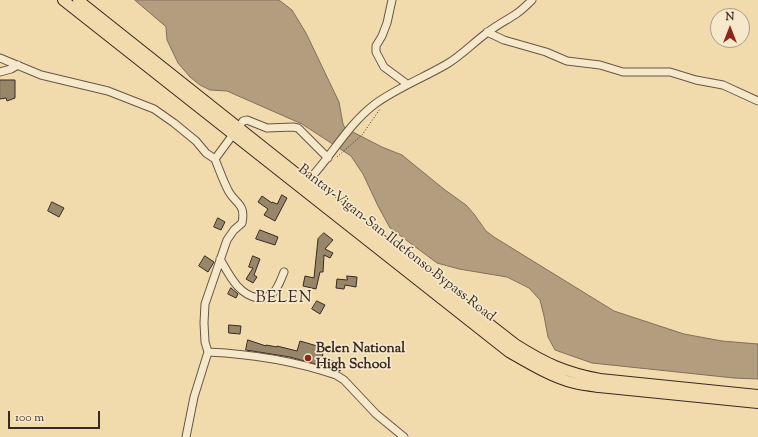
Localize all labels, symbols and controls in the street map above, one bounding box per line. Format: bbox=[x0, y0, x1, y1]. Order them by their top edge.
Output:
north arrow bbox=[710, 8, 750, 48]
text: N bbox=[726, 9, 734, 25]
street label: Bantay-Vigan-San Ildefonso Bypass Road bbox=[294, 162, 498, 326]
district label: BELEN bbox=[256, 289, 312, 309]
place label: Belen National High School bbox=[316, 342, 405, 374]
marker: Belen National High School bbox=[303, 353, 313, 363]
scale bar bbox=[10, 403, 102, 429]
text: 100 m bbox=[15, 409, 44, 427]

